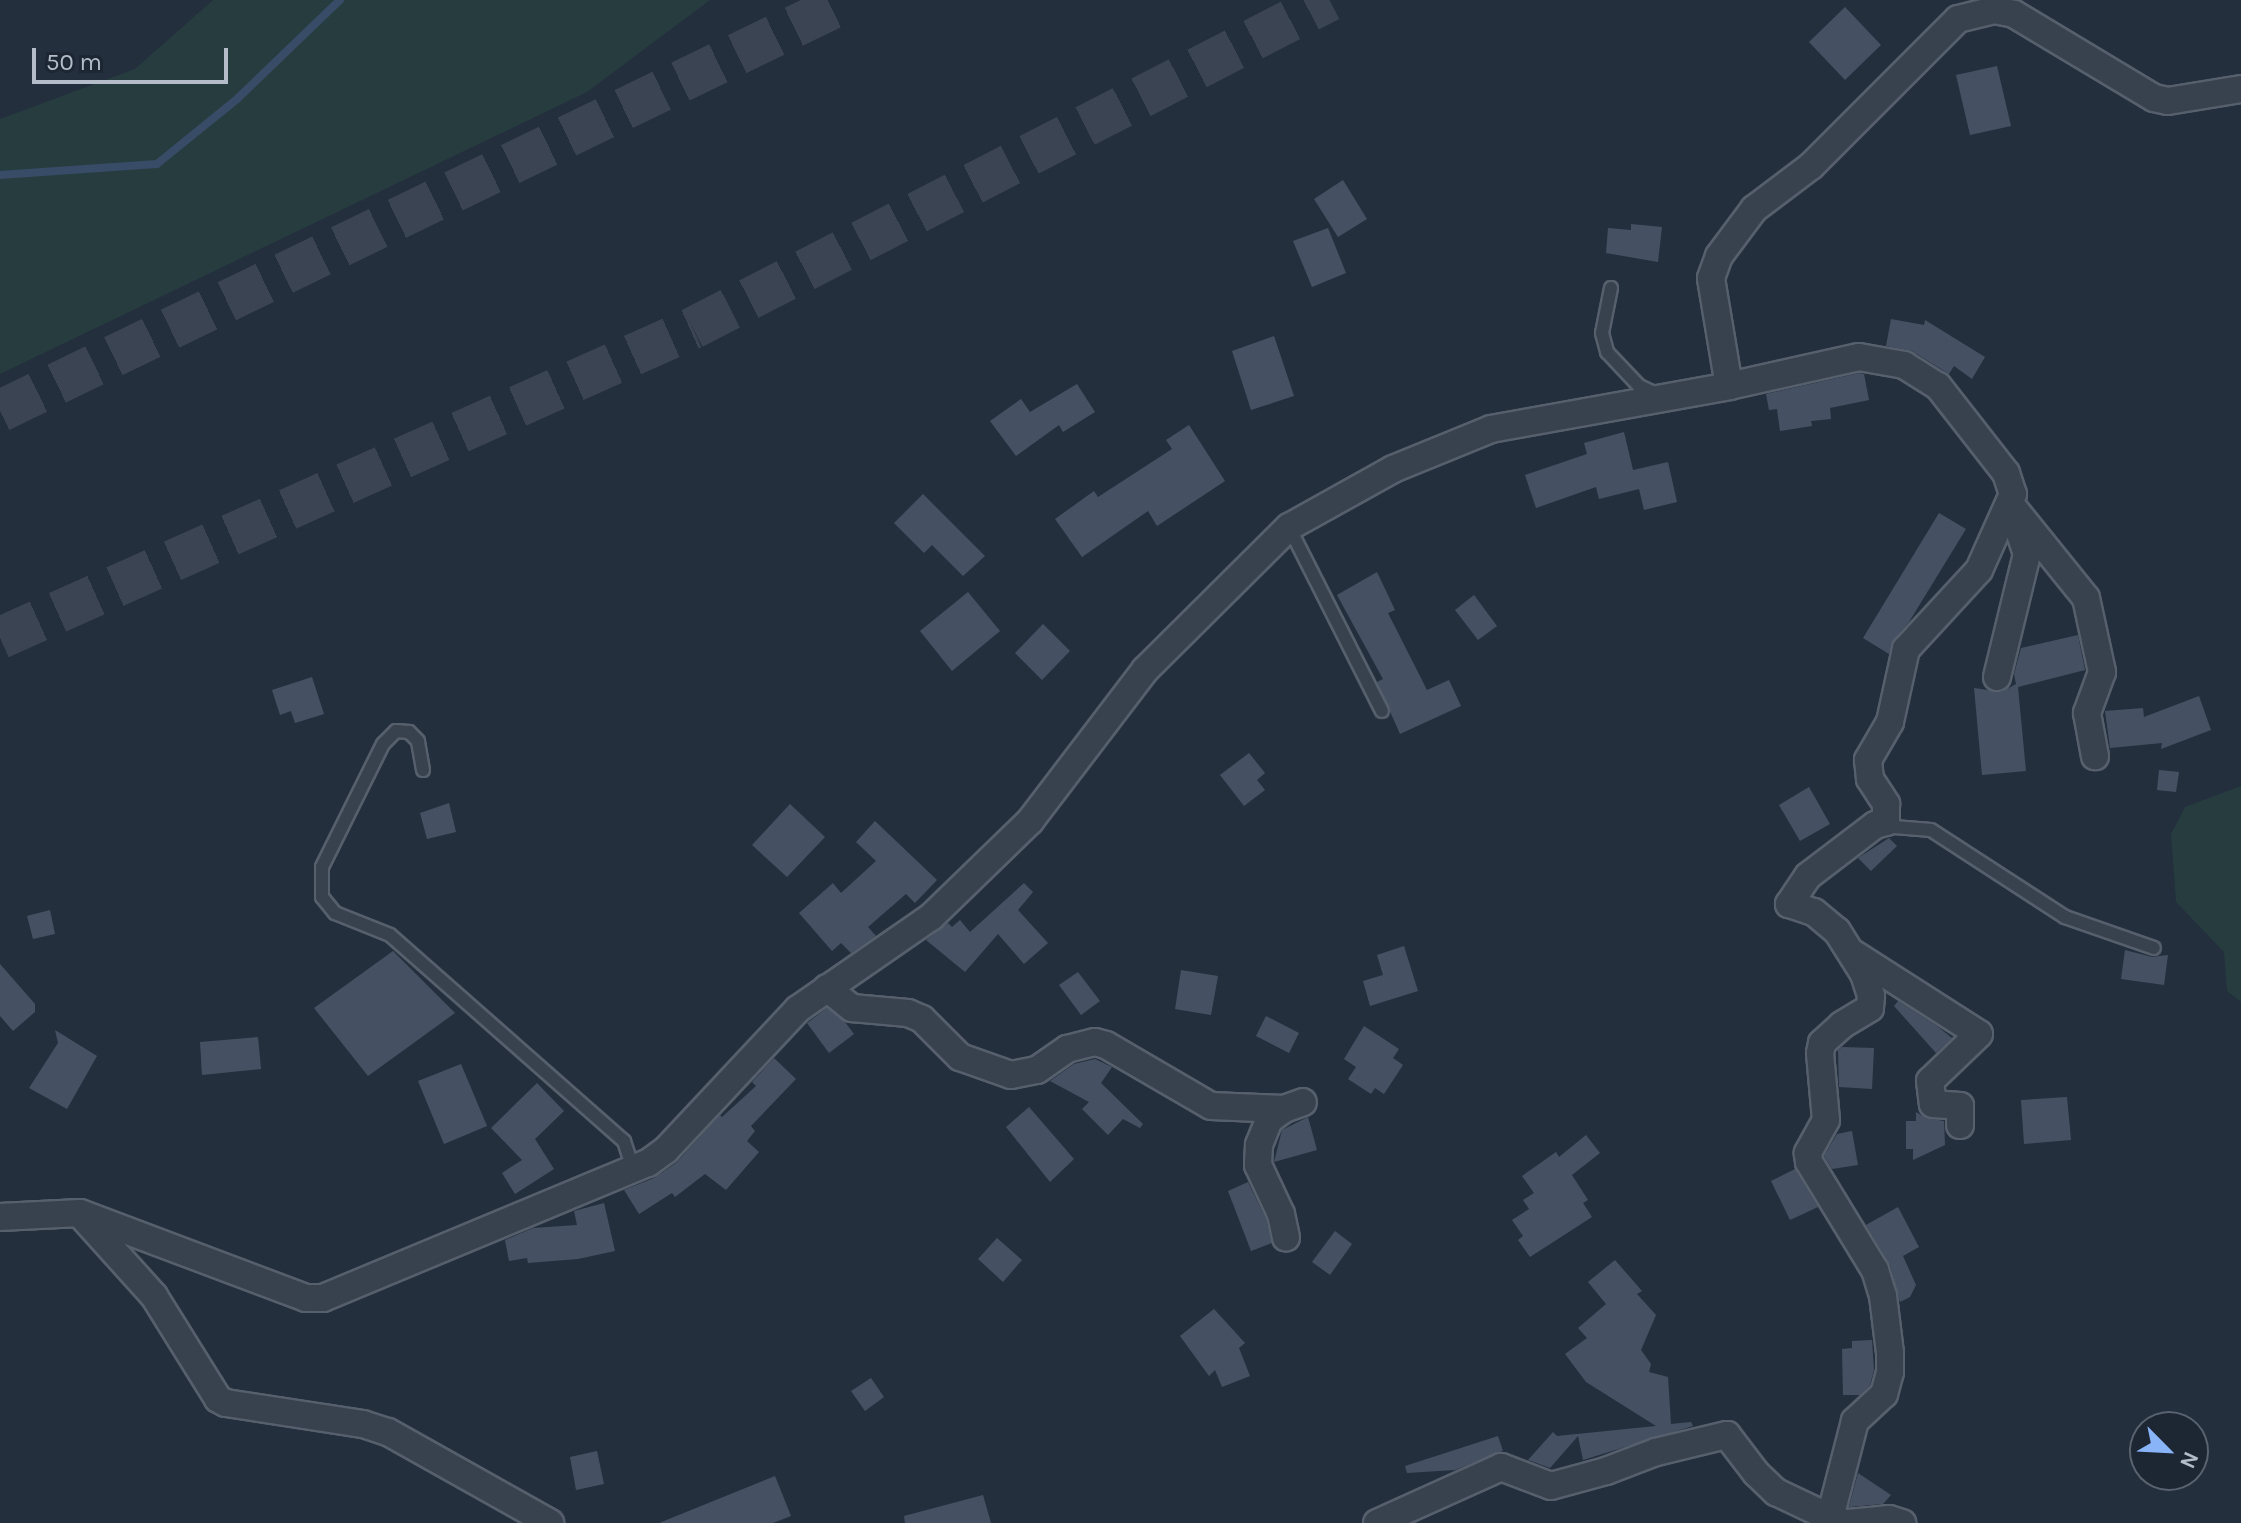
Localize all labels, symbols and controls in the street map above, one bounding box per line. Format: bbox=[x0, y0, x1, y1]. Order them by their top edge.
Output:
scale bar bbox=[36, 32, 232, 82]
text: 50 m bbox=[46, 48, 102, 76]
north arrow bbox=[2129, 1411, 2209, 1491]
text: N bbox=[2174, 1447, 2204, 1472]

